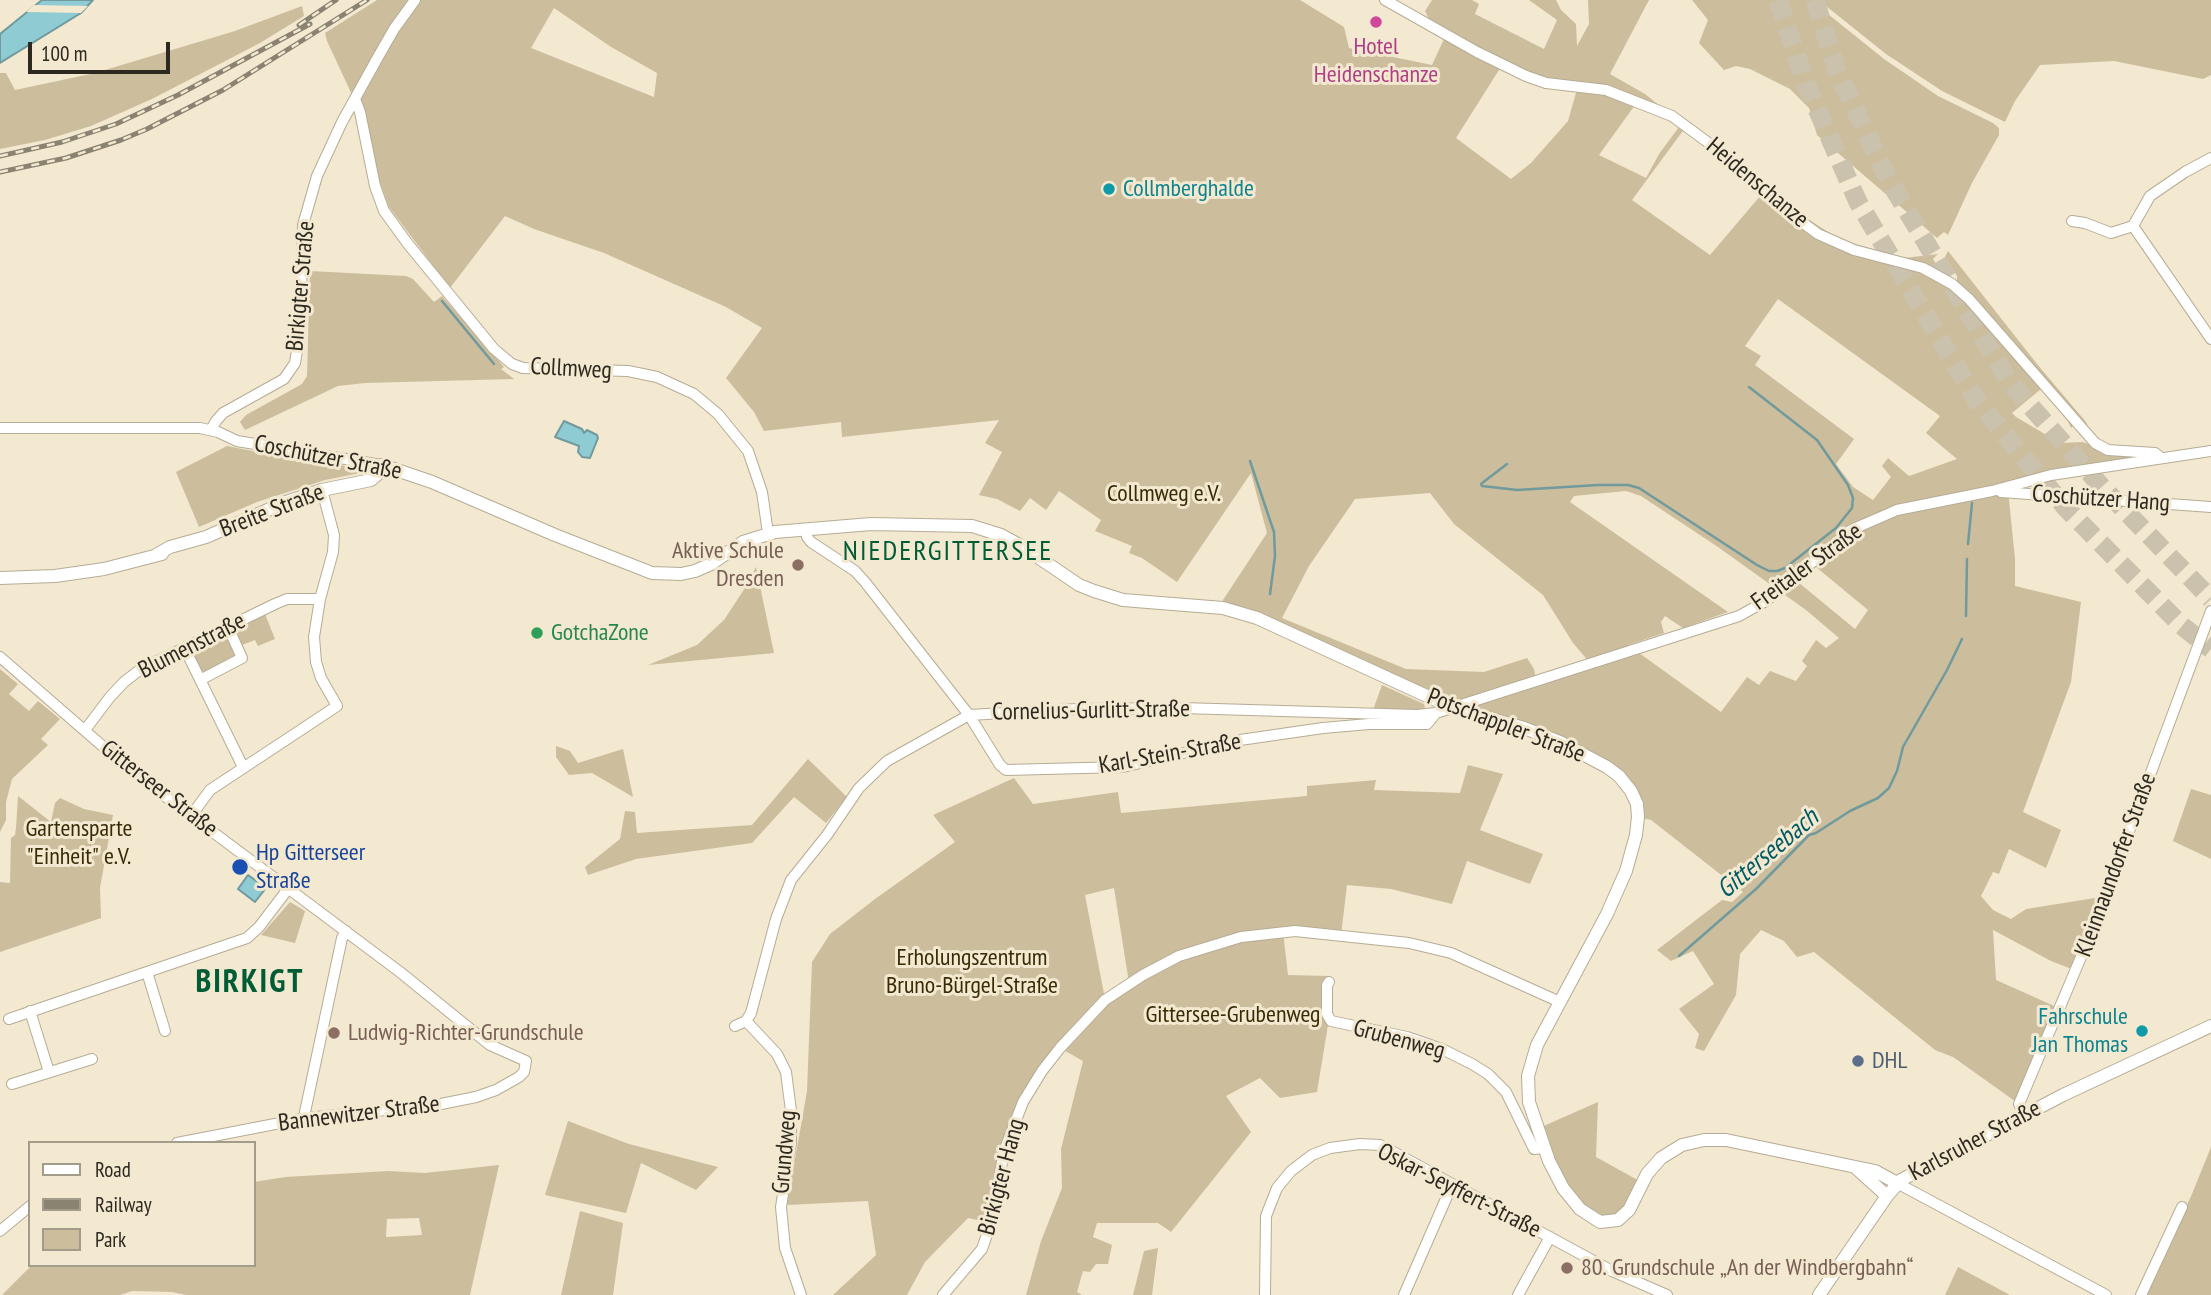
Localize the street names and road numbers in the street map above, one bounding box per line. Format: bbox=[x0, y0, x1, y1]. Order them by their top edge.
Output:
street label: Heidenschanze bbox=[1700, 132, 1814, 234]
street label: Birkigter Straße bbox=[281, 220, 321, 352]
street label: Collmweg bbox=[530, 352, 612, 386]
street label: Coschützer Straße bbox=[252, 430, 404, 486]
street label: Breite Straße bbox=[216, 478, 328, 544]
street label: Coschützer Hang bbox=[2031, 480, 2171, 518]
street label: Freitaler Straße bbox=[1746, 517, 1868, 617]
street label: Blumenstraße bbox=[134, 607, 250, 685]
street label: Potschappler Straße bbox=[1423, 683, 1589, 769]
street label: Cornelius-Gurlitt-Straße bbox=[992, 695, 1190, 727]
street label: Karl-Stein-Straße bbox=[1097, 727, 1243, 781]
street label: Gitterseer Straße bbox=[95, 734, 223, 844]
street label: Kleinnaundorfer Straße bbox=[2069, 769, 2163, 961]
street label: Grubenweg bbox=[1350, 1014, 1448, 1066]
street label: Bannewitzer Straße bbox=[277, 1090, 441, 1138]
street label: Karlsruher Straße bbox=[1904, 1094, 2046, 1188]
street label: Grundweg bbox=[767, 1109, 803, 1195]
street label: Birkigter Hang bbox=[973, 1116, 1031, 1238]
street label: Oskar-Seyffert-Straße bbox=[1373, 1137, 1545, 1245]

